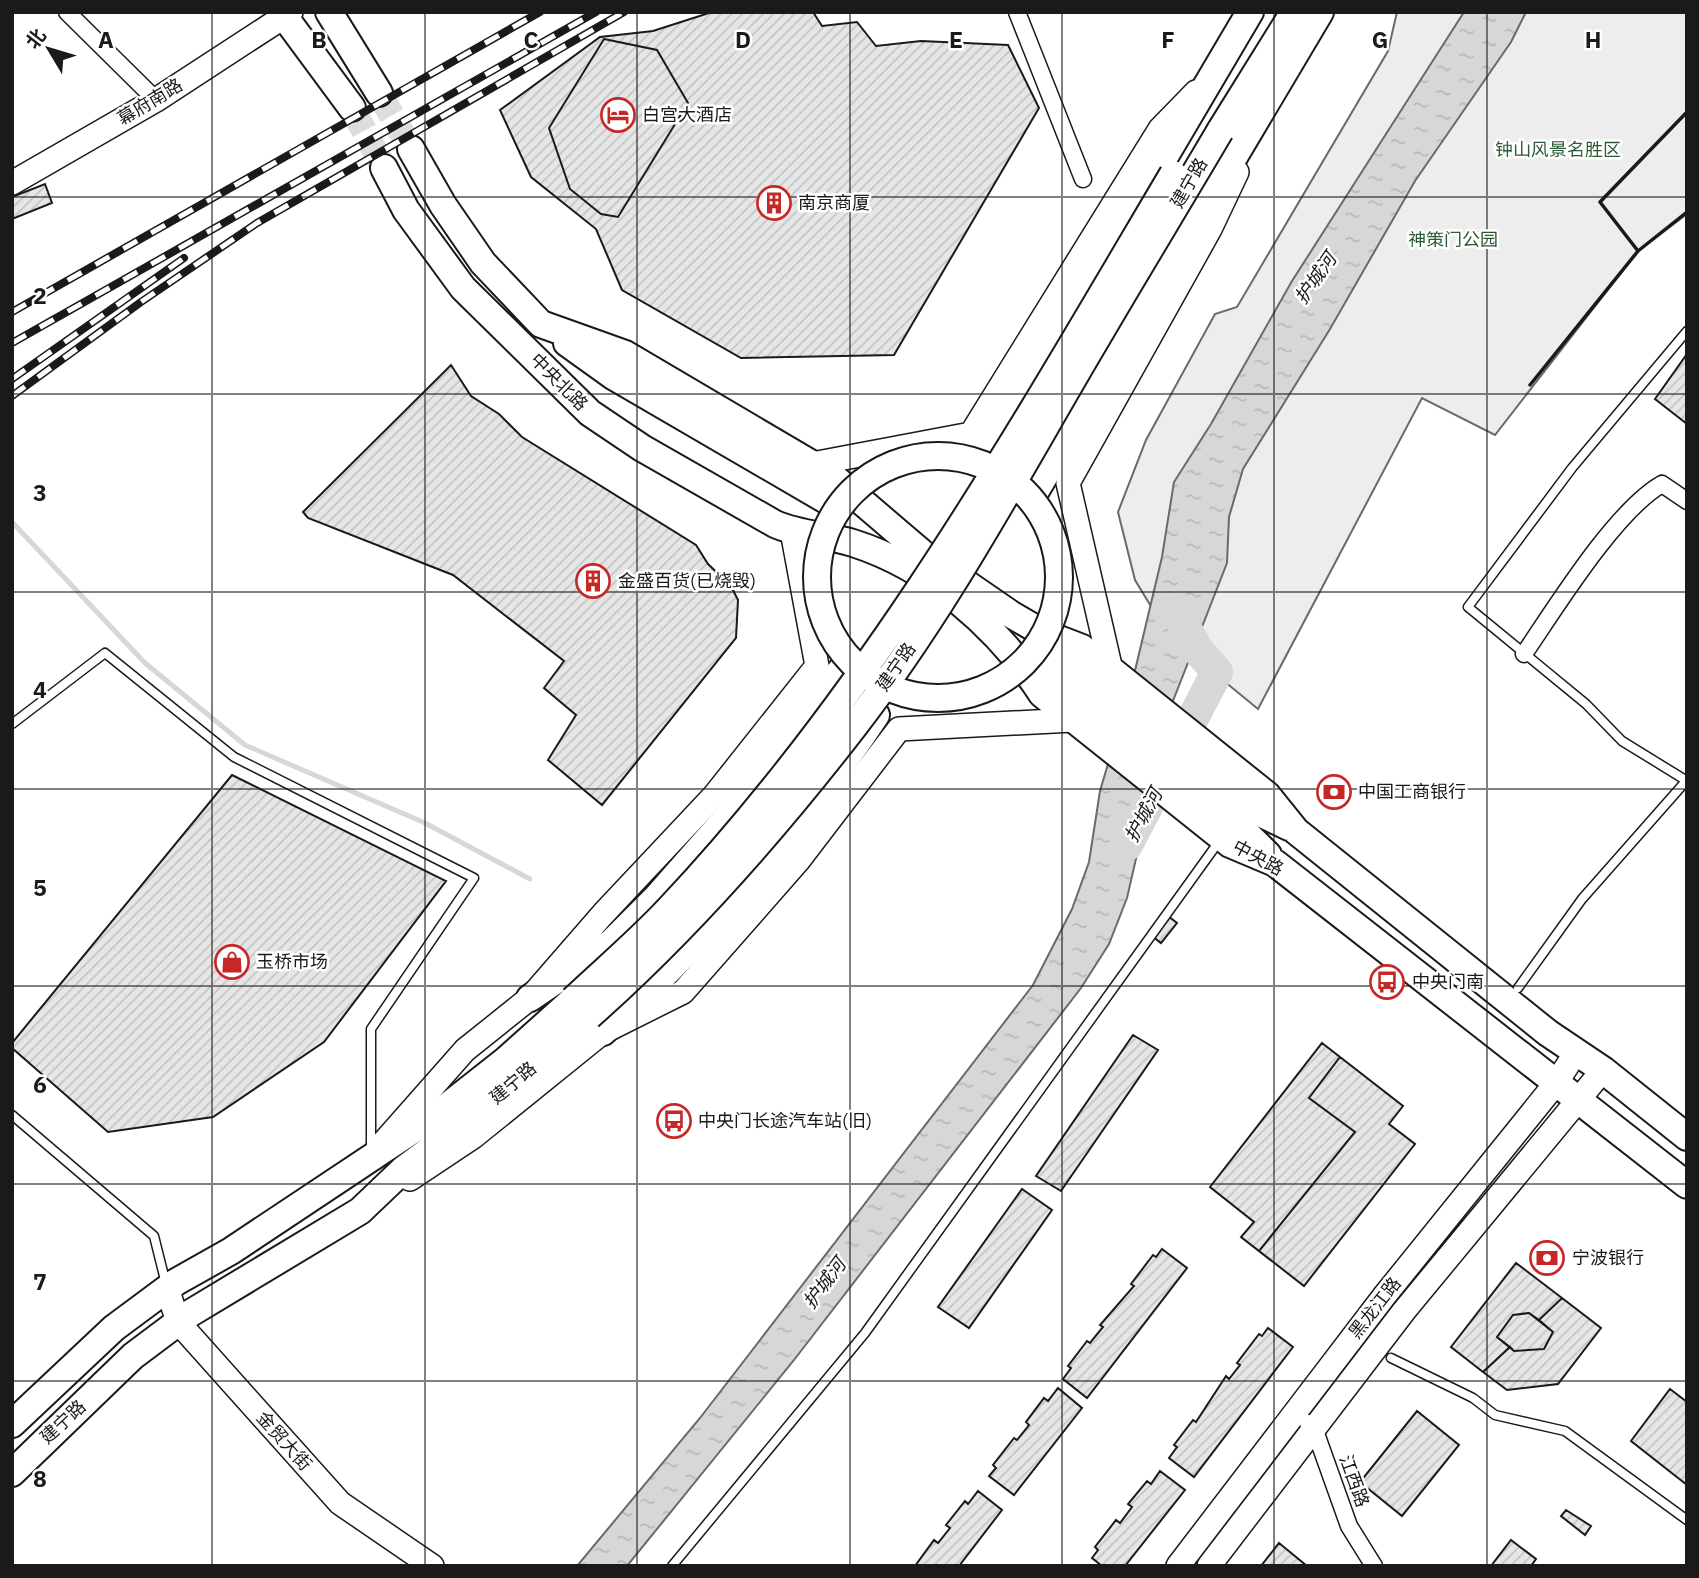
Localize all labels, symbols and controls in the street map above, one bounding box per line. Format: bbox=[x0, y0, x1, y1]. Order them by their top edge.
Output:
north arrow bbox=[14, 14, 84, 84]
text: 北 bbox=[20, 24, 51, 53]
text: A bbox=[98, 24, 114, 54]
text: B bbox=[311, 24, 327, 54]
text: C bbox=[524, 24, 539, 54]
text: D bbox=[735, 24, 751, 54]
text: E bbox=[949, 24, 963, 54]
text: F bbox=[1161, 24, 1175, 54]
text: G bbox=[1372, 24, 1388, 54]
text: H bbox=[1585, 24, 1601, 54]
street label: 幕府南路 bbox=[113, 73, 187, 130]
hotel icon: 白宫大酒店 bbox=[599, 96, 637, 134]
place label: 白宫大酒店 bbox=[642, 103, 732, 126]
park label: 钟山风景名胜区 bbox=[1495, 138, 1621, 161]
street label: 建宁路 bbox=[1165, 154, 1212, 212]
building icon: 南京商厦 bbox=[755, 184, 793, 222]
place label: 南京商厦 bbox=[798, 191, 870, 214]
park label: 神策门公园 bbox=[1408, 228, 1498, 251]
water label: 护城河 bbox=[1289, 245, 1343, 308]
text: 2 bbox=[33, 280, 47, 310]
street label: 中央北路 bbox=[526, 348, 593, 415]
text: 3 bbox=[33, 477, 47, 507]
building icon: 金盛百货(已烧毁) bbox=[574, 562, 612, 600]
place label: 金盛百货(已烧毁) bbox=[618, 569, 756, 592]
street label: 建宁路 bbox=[871, 638, 920, 695]
text: 4 bbox=[33, 674, 47, 704]
bank icon: 中国工商银行 bbox=[1315, 773, 1353, 811]
place label: 中国工商银行 bbox=[1358, 780, 1466, 803]
water label: 护城河 bbox=[1119, 781, 1169, 846]
street label: 中央路 bbox=[1229, 835, 1287, 880]
text: 5 bbox=[33, 872, 47, 902]
shop icon: 玉桥市场 bbox=[213, 943, 251, 981]
place label: 玉桥市场 bbox=[256, 950, 328, 973]
bus stop icon: 中央门南 bbox=[1368, 963, 1406, 1001]
place label: 中央门南 bbox=[1412, 970, 1484, 993]
street label: 建宁路 bbox=[485, 1056, 541, 1109]
text: 6 bbox=[33, 1069, 47, 1099]
bus stop icon: 中央门长途汽车站(旧) bbox=[655, 1102, 693, 1140]
place label: 中央门长途汽车站(旧) bbox=[698, 1109, 872, 1132]
bank icon: 宁波银行 bbox=[1528, 1239, 1566, 1277]
place label: 宁波银行 bbox=[1572, 1246, 1644, 1269]
water label: 护城河 bbox=[797, 1250, 853, 1313]
text: 7 bbox=[33, 1266, 47, 1296]
street label: 黑龙江路 bbox=[1343, 1272, 1406, 1343]
street label: 建宁路 bbox=[35, 1395, 90, 1448]
street label: 金贸大街 bbox=[252, 1406, 317, 1475]
street label: 江西路 bbox=[1334, 1452, 1375, 1510]
text: 8 bbox=[33, 1463, 47, 1493]

